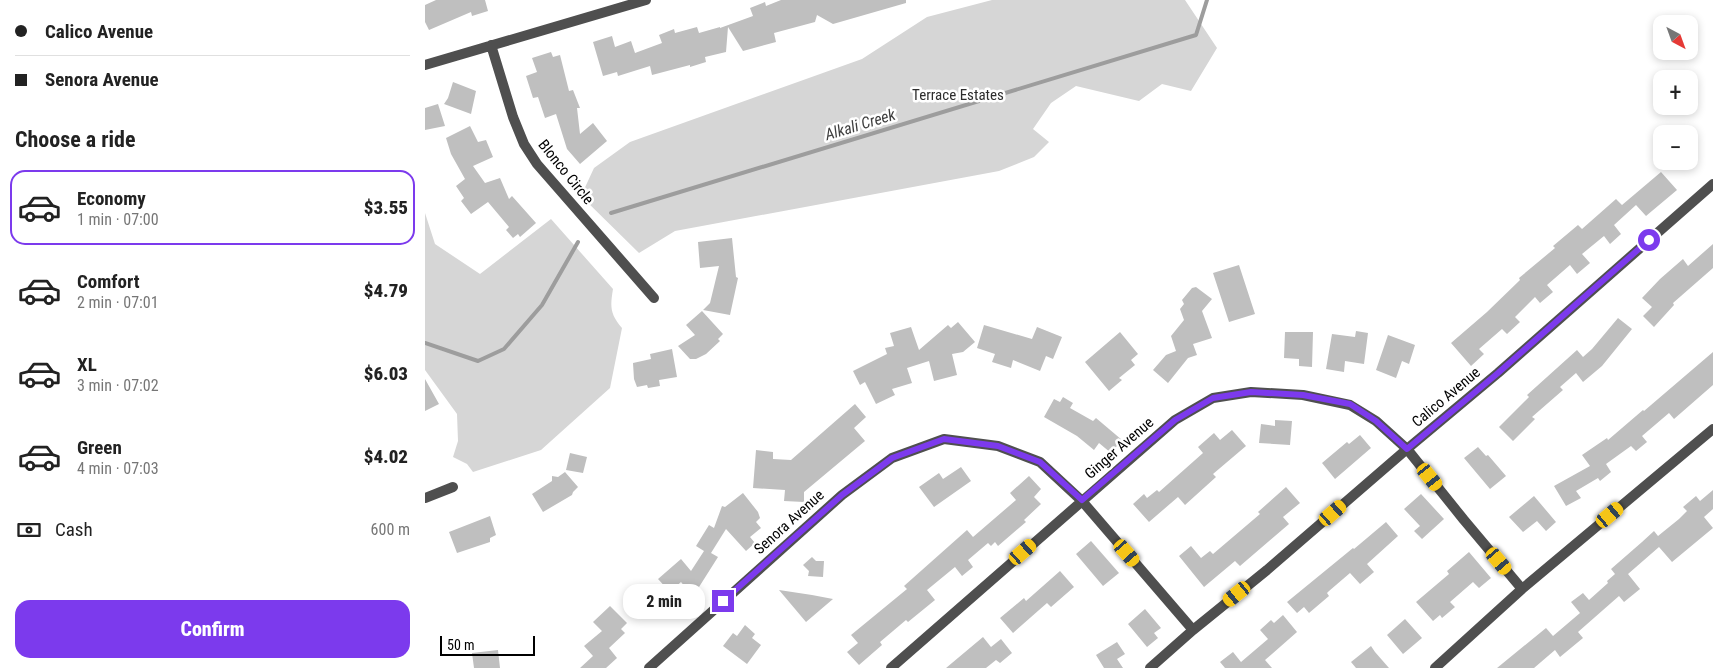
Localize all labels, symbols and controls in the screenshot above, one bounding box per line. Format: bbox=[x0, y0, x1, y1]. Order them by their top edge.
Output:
north arrow bbox=[1653, 15, 1697, 60]
map controls bbox=[1653, 15, 1698, 170]
text: Calico Avenue bbox=[45, 20, 153, 43]
text: Senora Avenue bbox=[45, 68, 159, 91]
button: + bbox=[1653, 70, 1698, 115]
park label: Terrace Estates bbox=[912, 86, 1004, 104]
water label: Alkali Creek bbox=[822, 104, 899, 144]
button: − bbox=[1653, 125, 1698, 170]
text: Choose a ride bbox=[15, 127, 136, 152]
street label: Blonco Circle bbox=[534, 136, 598, 208]
icon: car bbox=[17, 185, 62, 230]
text: Economy bbox=[77, 187, 146, 210]
text: $3.55 bbox=[364, 196, 408, 219]
text: 1 min · 07:00 bbox=[77, 210, 159, 229]
route start bbox=[1638, 229, 1660, 251]
icon: car bbox=[17, 268, 62, 313]
text: Comfort bbox=[77, 270, 140, 293]
text: $4.79 bbox=[364, 279, 408, 302]
text: 2 min · 07:01 bbox=[77, 293, 159, 312]
icon: car bbox=[17, 351, 62, 396]
text: XL bbox=[77, 353, 97, 376]
text: $6.03 bbox=[364, 362, 408, 385]
street label: Calico Avenue bbox=[1408, 363, 1484, 431]
text: 3 min · 07:02 bbox=[77, 376, 159, 395]
street label: Ginger Avenue bbox=[1081, 413, 1157, 483]
icon: car bbox=[17, 434, 62, 479]
text: Green bbox=[77, 436, 122, 459]
text: $4.02 bbox=[364, 445, 408, 468]
text: 4 min · 07:03 bbox=[77, 459, 159, 478]
car bbox=[1414, 461, 1445, 493]
street label: Senora Avenue bbox=[750, 486, 828, 558]
car bbox=[1316, 497, 1349, 529]
car bbox=[1593, 500, 1626, 530]
icon: cash bbox=[15, 516, 43, 544]
text: Cash bbox=[55, 518, 93, 541]
text: 600 m bbox=[371, 520, 410, 539]
car bbox=[1006, 536, 1039, 568]
car bbox=[1111, 537, 1142, 569]
car bbox=[1483, 545, 1514, 577]
car bbox=[1220, 579, 1253, 609]
callout: 2 min bbox=[623, 584, 705, 618]
route end bbox=[712, 590, 734, 612]
text: 2 min bbox=[646, 592, 682, 611]
button: Confirm bbox=[15, 600, 410, 658]
scale bar bbox=[440, 633, 535, 656]
text: 50 m bbox=[447, 637, 475, 653]

